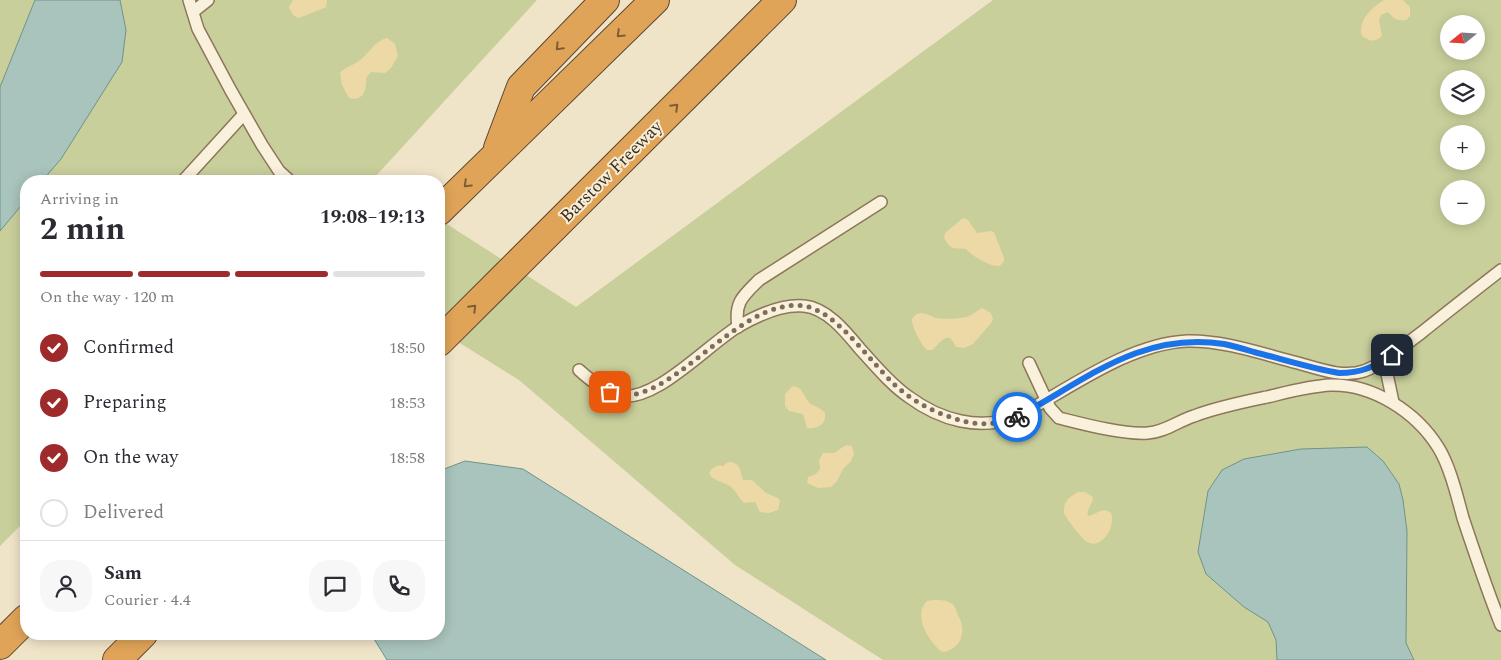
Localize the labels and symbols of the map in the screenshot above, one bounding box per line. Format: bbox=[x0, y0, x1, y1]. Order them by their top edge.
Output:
north arrow bbox=[1440, 15, 1485, 60]
one-way arrow bbox=[617, 28, 626, 37]
one-way arrow bbox=[556, 42, 565, 51]
one-way arrow bbox=[670, 103, 679, 112]
street label: Barstow Freeway bbox=[554, 113, 670, 229]
one-way arrow bbox=[463, 178, 472, 187]
one-way arrow bbox=[468, 304, 477, 313]
pin bbox=[1371, 334, 1413, 376]
pin bbox=[589, 371, 631, 413]
courier bbox=[992, 392, 1042, 442]

